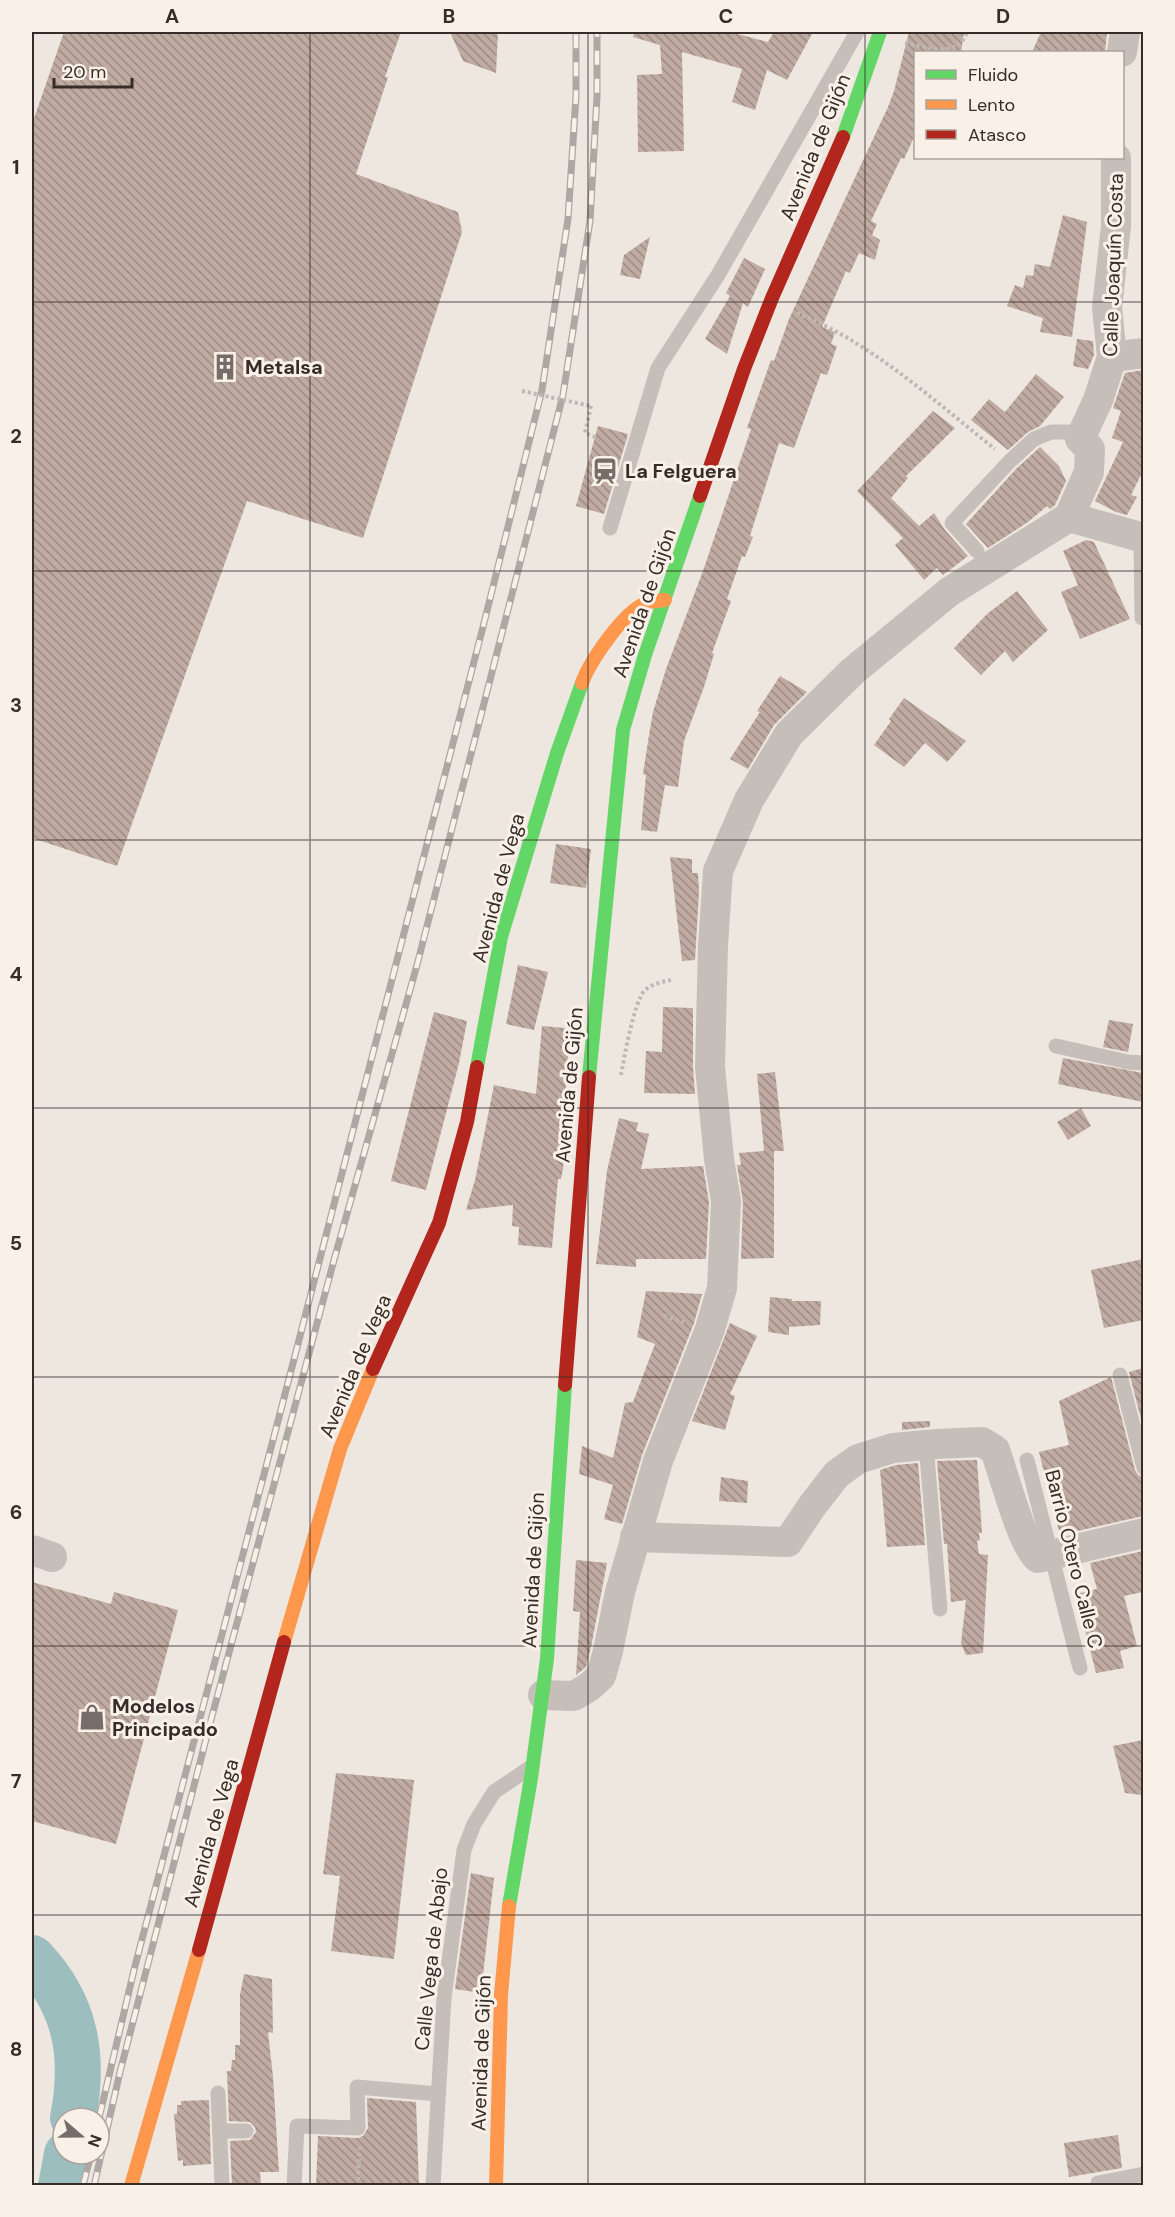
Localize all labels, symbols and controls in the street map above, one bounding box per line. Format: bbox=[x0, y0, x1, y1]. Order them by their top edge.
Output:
text: A bbox=[165, 3, 179, 29]
text: B bbox=[443, 3, 455, 29]
text: C bbox=[719, 3, 733, 29]
text: D bbox=[996, 3, 1010, 29]
scale bar bbox=[54, 51, 132, 89]
legend bbox=[914, 51, 1124, 159]
text: 20 m bbox=[63, 60, 106, 84]
text: Fluido bbox=[968, 63, 1018, 87]
street label: Avenida de Gijón bbox=[774, 70, 856, 224]
text: Lento bbox=[968, 93, 1015, 117]
text: Atasco bbox=[968, 123, 1026, 147]
text: 1 bbox=[12, 154, 20, 180]
street label: Calle Joaquín Costa bbox=[1097, 173, 1129, 357]
building icon: Metalsa bbox=[210, 352, 240, 382]
place label: Metalsa bbox=[245, 354, 323, 380]
text: 2 bbox=[10, 423, 22, 449]
station icon: La Felguera bbox=[590, 456, 620, 486]
place label: La Felguera bbox=[625, 458, 737, 484]
street label: Avenida de Gijón bbox=[606, 525, 682, 681]
text: 3 bbox=[10, 692, 22, 718]
street label: Avenida de Vega bbox=[466, 811, 530, 965]
text: 4 bbox=[10, 961, 23, 987]
street label: Avenida de Gijón bbox=[549, 1006, 589, 1164]
text: 5 bbox=[10, 1230, 22, 1256]
street label: Avenida de Vega bbox=[313, 1290, 397, 1442]
street label: Barrio Otero Calle C bbox=[1039, 1467, 1109, 1651]
street label: Avenida de Gijón bbox=[516, 1491, 550, 1649]
text: 6 bbox=[10, 1499, 22, 1525]
place label: Modelos Principado bbox=[112, 1693, 218, 1742]
shop icon: Modelos Principado bbox=[77, 1702, 107, 1732]
street label: Avenida de Vega bbox=[177, 1756, 245, 1910]
text: 7 bbox=[11, 1768, 22, 1794]
street label: Calle Vega de Abajo bbox=[408, 1866, 454, 2052]
street label: Avenida de Gijón bbox=[465, 1975, 497, 2131]
text: 8 bbox=[10, 2036, 22, 2062]
north arrow bbox=[51, 2106, 111, 2166]
text: N bbox=[83, 2132, 106, 2150]

